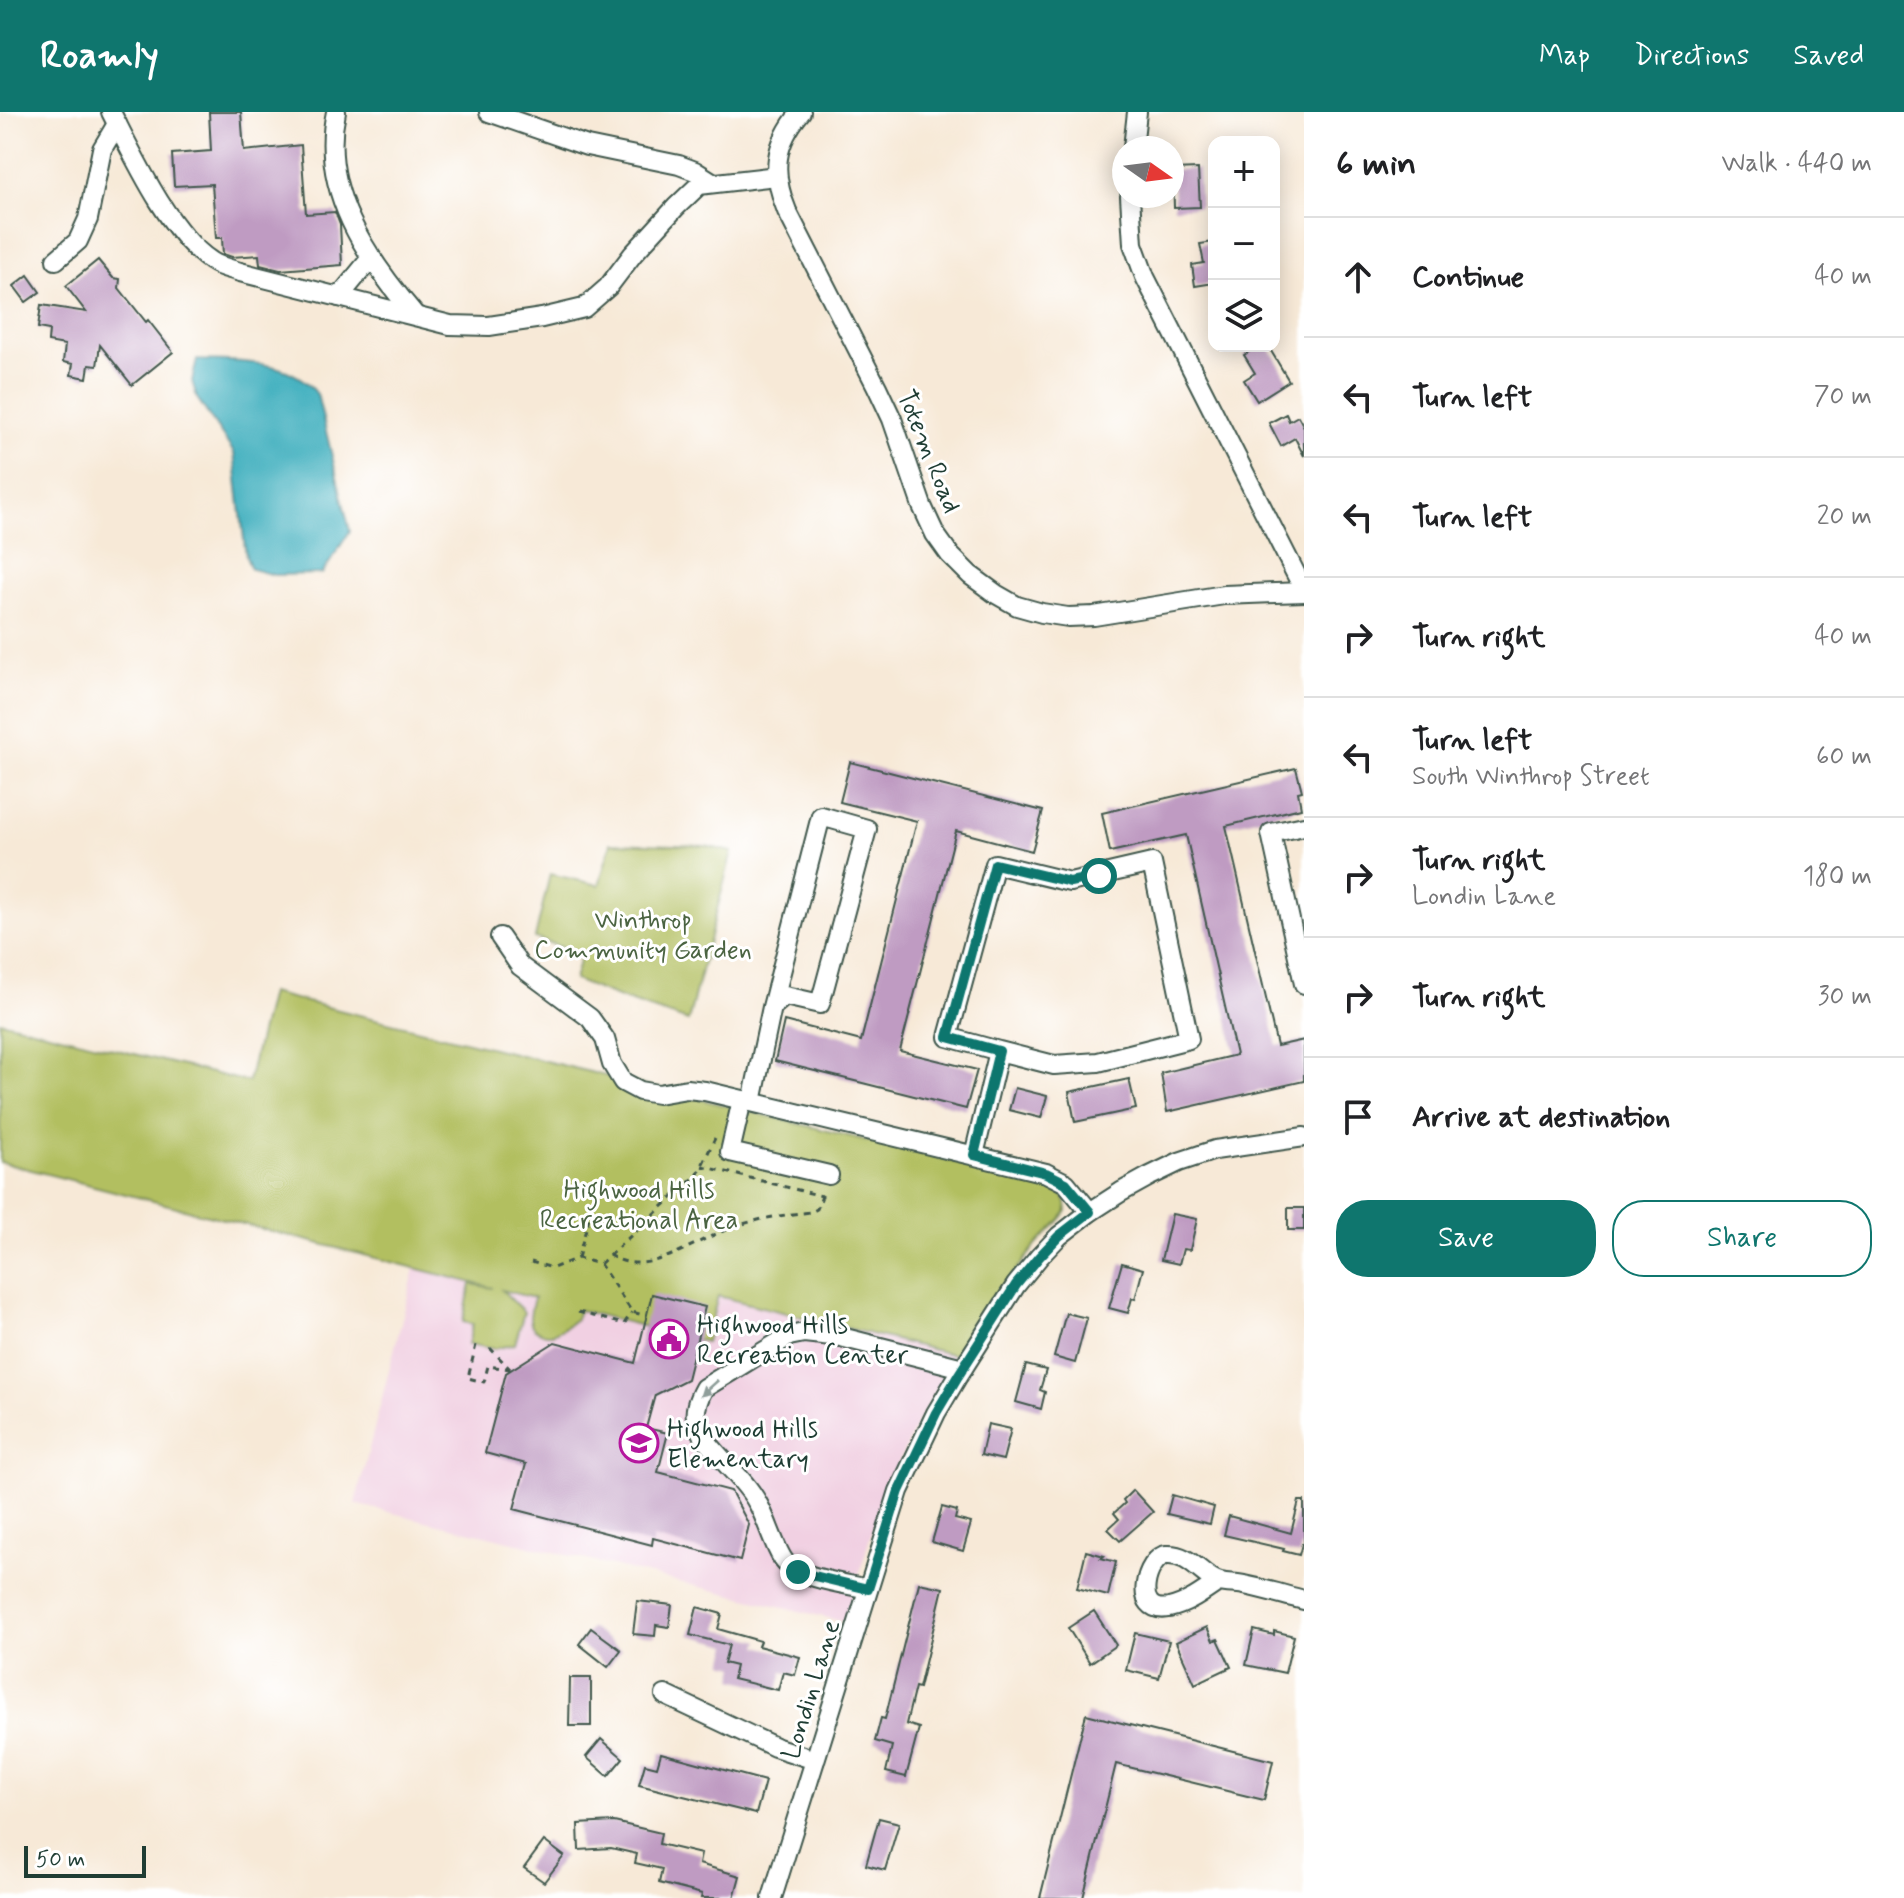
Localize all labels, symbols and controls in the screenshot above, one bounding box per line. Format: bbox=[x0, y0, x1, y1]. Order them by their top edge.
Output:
text: Roamly bbox=[40, 32, 159, 81]
text: Map bbox=[1539, 38, 1590, 75]
text: Directions bbox=[1634, 38, 1749, 75]
text: Saved bbox=[1793, 38, 1864, 75]
north arrow bbox=[1112, 136, 1184, 208]
map controls bbox=[1208, 136, 1280, 352]
button: + bbox=[1208, 136, 1280, 208]
text: 6 min bbox=[1336, 142, 1416, 187]
text: Walk · 440 m bbox=[1722, 147, 1872, 181]
button: − bbox=[1208, 208, 1280, 280]
icon: ahead bbox=[1336, 255, 1380, 299]
text: Continue bbox=[1412, 258, 1524, 297]
text: 40 m bbox=[1814, 260, 1872, 294]
button: layers bbox=[1208, 280, 1280, 352]
icon: left bbox=[1336, 375, 1380, 419]
text: Turn left bbox=[1412, 378, 1532, 417]
text: 70 m bbox=[1814, 380, 1872, 414]
street label: Totem Road bbox=[888, 385, 968, 518]
icon: left bbox=[1336, 495, 1380, 539]
text: Turn left bbox=[1412, 498, 1532, 537]
text: 20 m bbox=[1817, 500, 1872, 534]
icon: right bbox=[1336, 615, 1380, 659]
text: Turn right bbox=[1412, 618, 1545, 657]
text: 40 m bbox=[1814, 620, 1872, 654]
text: Turn left bbox=[1412, 721, 1532, 760]
icon: left bbox=[1336, 735, 1380, 779]
text: 60 m bbox=[1816, 740, 1872, 774]
text: South Winthrop Street bbox=[1412, 760, 1650, 794]
text: Turn right bbox=[1412, 841, 1545, 880]
icon: right bbox=[1336, 855, 1380, 899]
route start bbox=[1081, 858, 1117, 894]
text: 180 m bbox=[1803, 860, 1872, 894]
text: Londin Lane bbox=[1412, 880, 1556, 914]
park label: Winthrop Community Garden bbox=[534, 904, 752, 968]
icon: right bbox=[1336, 975, 1380, 1019]
text: Turn right bbox=[1412, 978, 1545, 1017]
text: 30 m bbox=[1818, 980, 1872, 1014]
icon: arrive bbox=[1336, 1095, 1380, 1139]
text: Arrive at destination bbox=[1412, 1098, 1670, 1137]
park label: Highwood Hills Recreational Area bbox=[540, 1174, 738, 1238]
button: Save bbox=[1336, 1200, 1596, 1277]
button: Share bbox=[1612, 1200, 1872, 1277]
place label: Highwood Hills Recreation Center bbox=[697, 1309, 908, 1373]
public building icon: Highwood Hills Recreation Center bbox=[648, 1318, 690, 1360]
one-way arrow bbox=[699, 1379, 719, 1397]
place label: Highwood Hills Elementary bbox=[667, 1413, 818, 1477]
school or university icon: Highwood Hills Elementary bbox=[618, 1422, 660, 1464]
route end bbox=[780, 1554, 816, 1590]
street label: Londin Lane bbox=[775, 1615, 849, 1763]
scale bar bbox=[24, 1842, 146, 1878]
text: 50 m bbox=[36, 1846, 85, 1874]

